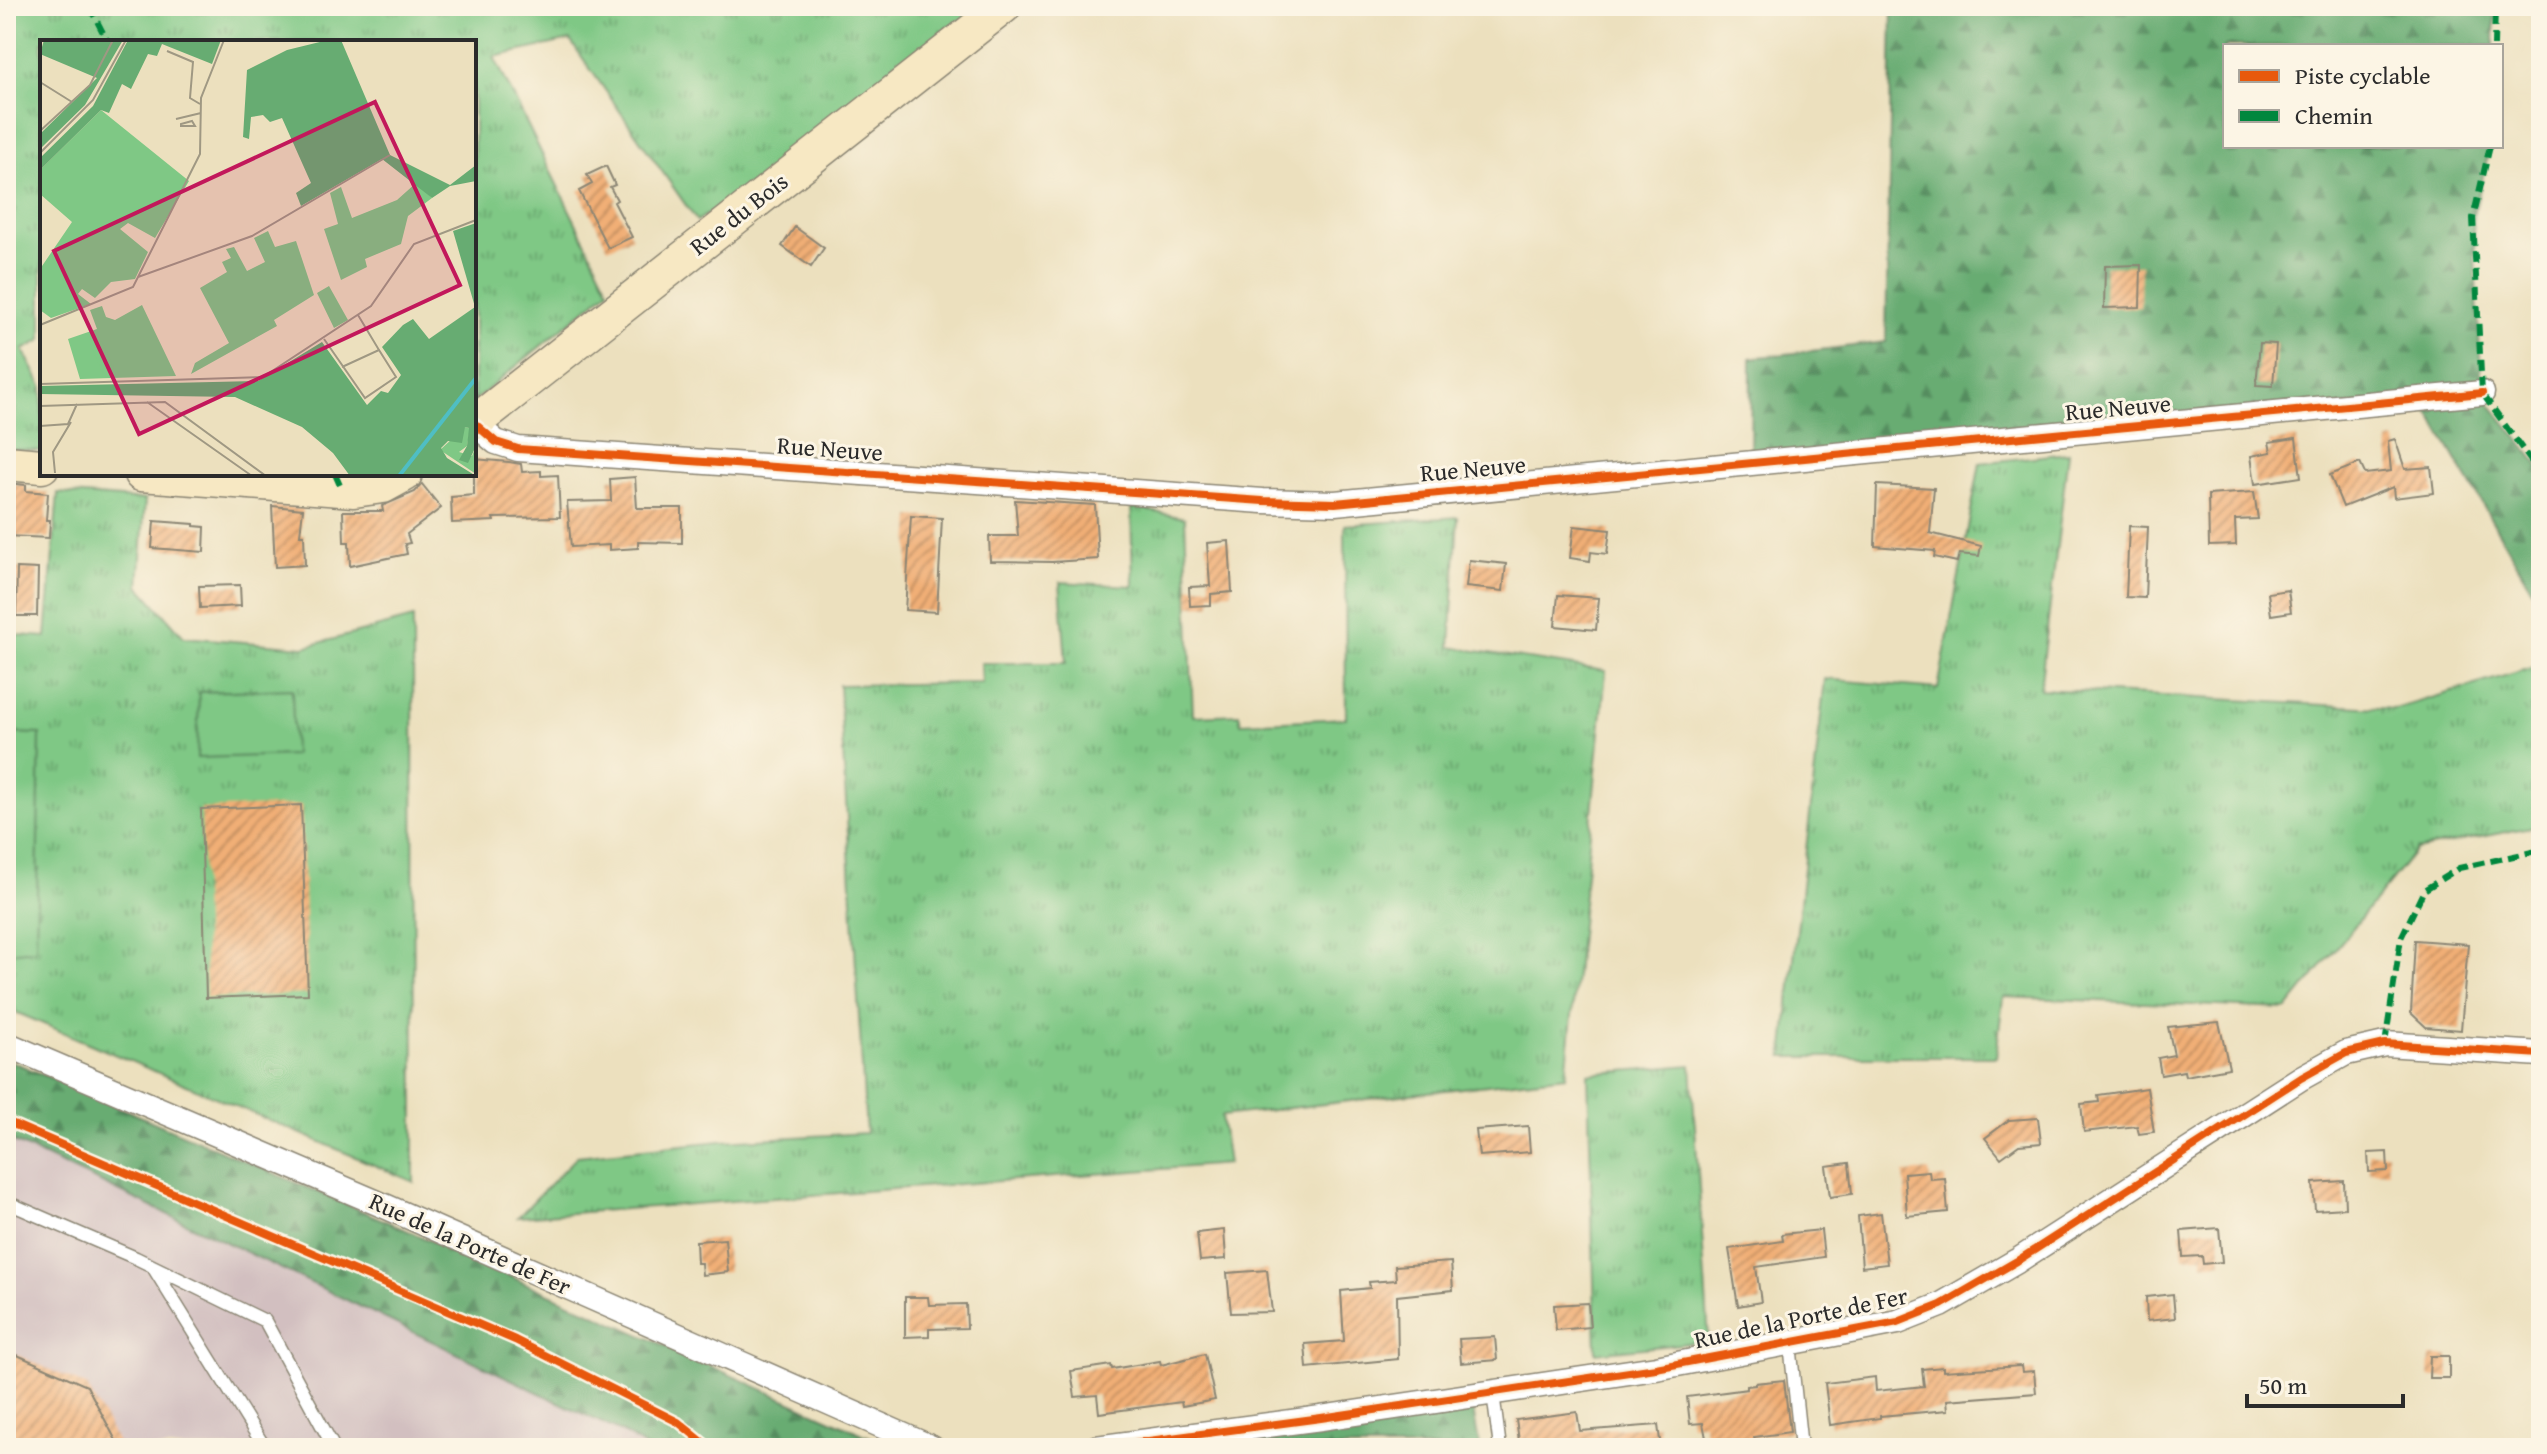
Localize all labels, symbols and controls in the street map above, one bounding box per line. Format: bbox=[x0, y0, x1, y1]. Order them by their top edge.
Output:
inset map bbox=[40, 40, 476, 476]
legend bbox=[2223, 44, 2503, 148]
text: Piste cyclable bbox=[2295, 58, 2431, 93]
text: Chemin bbox=[2295, 98, 2373, 133]
street label: Rue du Bois bbox=[682, 164, 795, 263]
street label: Rue Neuve bbox=[2064, 385, 2172, 430]
street label: Rue Neuve bbox=[776, 427, 884, 470]
street label: Rue Neuve bbox=[1419, 446, 1527, 491]
street label: Rue de la Porte de Fer bbox=[364, 1183, 577, 1304]
street label: Rue de la Porte de Fer bbox=[1691, 1278, 1911, 1357]
scale bar bbox=[2247, 1358, 2403, 1408]
text: 50 m bbox=[2259, 1368, 2307, 1403]

